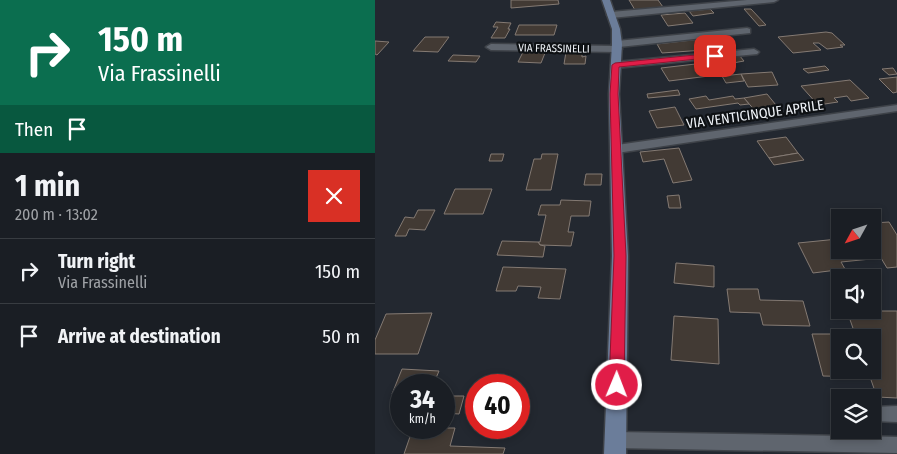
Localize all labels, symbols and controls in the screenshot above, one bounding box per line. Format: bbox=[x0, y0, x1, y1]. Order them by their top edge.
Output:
text: 150 m bbox=[98, 18, 183, 60]
icon: right bbox=[15, 20, 80, 85]
pin bbox=[694, 35, 736, 77]
street label: VIA FRASSINELLI bbox=[518, 41, 590, 56]
icon: arrive bbox=[701, 42, 729, 70]
text: Via Frassinelli bbox=[98, 60, 221, 87]
street label: VIA VENTICINQUE APRILE bbox=[685, 96, 825, 133]
icon: arrive bbox=[63, 115, 91, 143]
text: Then bbox=[15, 118, 53, 141]
text: 1 min bbox=[15, 168, 80, 204]
button: close bbox=[308, 170, 360, 222]
text: 200 m · 13:02 bbox=[15, 205, 98, 224]
north arrow bbox=[831, 209, 881, 259]
map controls bbox=[831, 209, 881, 439]
text: Turn right bbox=[58, 250, 135, 273]
icon: right bbox=[15, 257, 43, 285]
text: 150 m bbox=[315, 260, 360, 283]
button: sound bbox=[831, 269, 881, 319]
text: Via Frassinelli bbox=[58, 273, 147, 292]
icon: arrive bbox=[15, 322, 43, 350]
text: Arrive at destination bbox=[58, 325, 221, 348]
text: 50 m bbox=[322, 325, 360, 348]
button: search bbox=[831, 329, 881, 379]
position arrow bbox=[590, 358, 642, 410]
speed limit sign: 40 bbox=[465, 374, 530, 439]
text: 34 bbox=[410, 385, 435, 415]
button: layers bbox=[831, 389, 881, 439]
text: km/h bbox=[409, 412, 436, 426]

